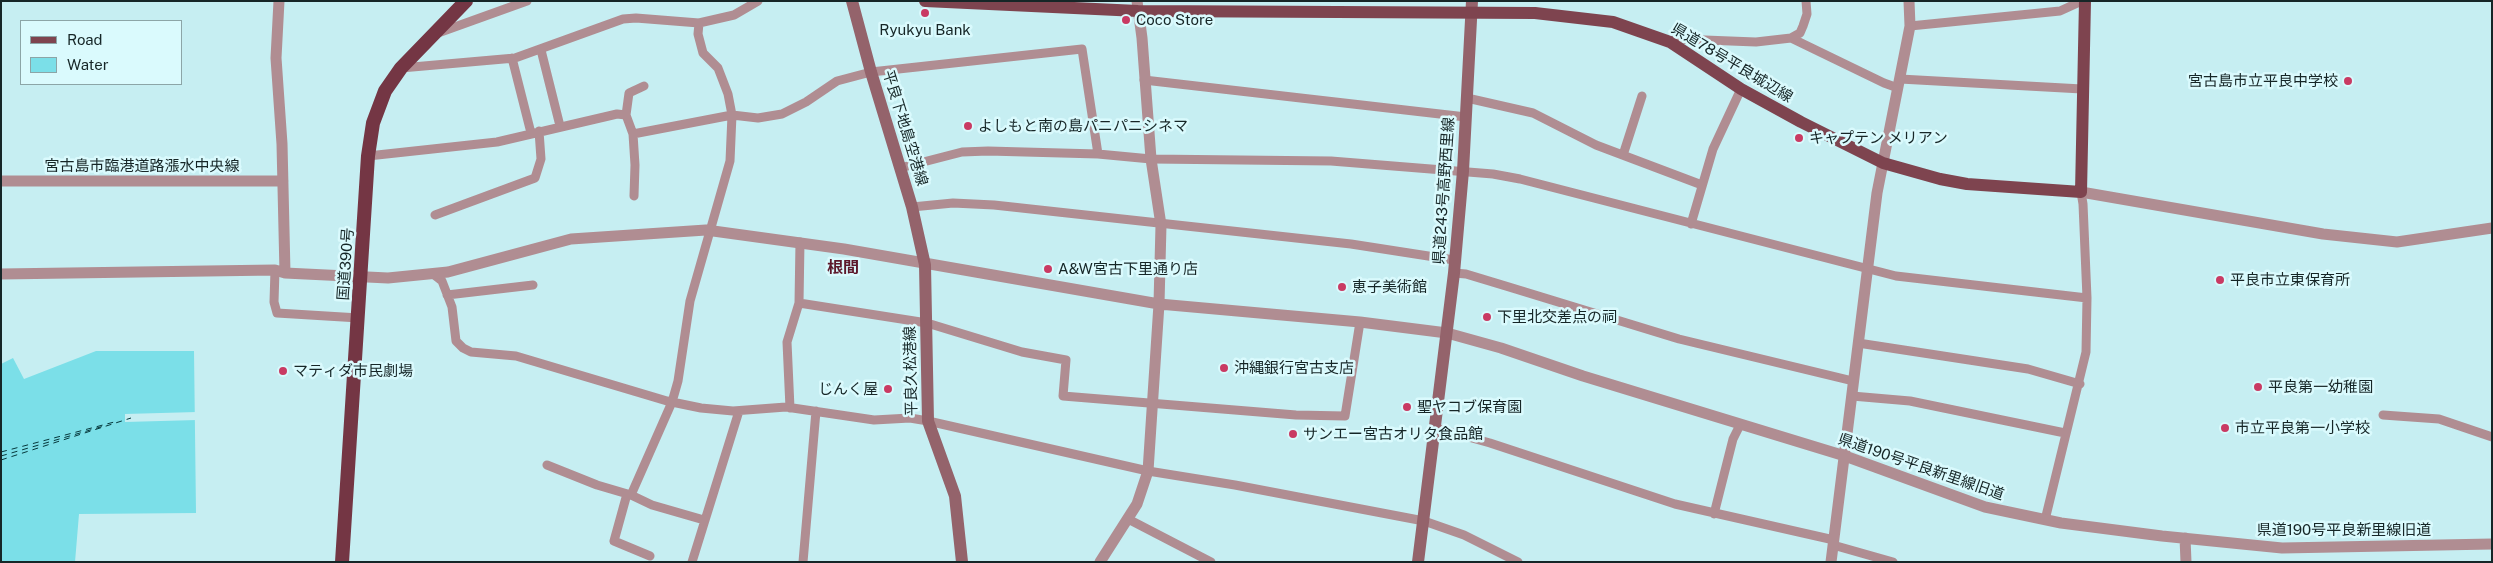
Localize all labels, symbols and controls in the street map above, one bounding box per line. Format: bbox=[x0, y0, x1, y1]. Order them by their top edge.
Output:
marker: Ryukyu Bank bbox=[919, 7, 931, 19]
place label: Coco Store bbox=[1136, 11, 1213, 29]
marker: Coco Store bbox=[1120, 14, 1132, 26]
legend bbox=[20, 20, 182, 85]
street label: 県道78号平良城辺線 bbox=[1668, 20, 1796, 106]
place label: Ryukyu Bank bbox=[879, 21, 971, 39]
text: Road bbox=[67, 31, 103, 48]
text: Water bbox=[67, 56, 109, 73]
street label: 平良下地島空港線 bbox=[879, 68, 931, 188]
place label: 宮古島市立平良中学校 bbox=[2188, 72, 2338, 90]
marker: 宮古島市立平良中学校 bbox=[2342, 75, 2354, 87]
place label: よしもと南の島パニパニシネマ bbox=[978, 117, 1188, 135]
street label: 県道243号高野西里線 bbox=[1430, 117, 1458, 265]
marker: よしもと南の島パニパニシネマ bbox=[962, 120, 974, 132]
place label: キャプテン メリアン bbox=[1809, 129, 1948, 147]
marker: キャプテン メリアン bbox=[1793, 132, 1805, 144]
street label: 宮古島市臨港道路漲水中央線 bbox=[45, 157, 239, 175]
street label: 国道390号 bbox=[334, 227, 358, 301]
district label: 根間 bbox=[827, 258, 859, 278]
place label: A&W宮古下里通り店 bbox=[1058, 260, 1198, 278]
marker: A&W宮古下里通り店 bbox=[1042, 263, 1054, 275]
place label: 平良市立東保育所 bbox=[2230, 271, 2350, 289]
marker: 平良市立東保育所 bbox=[2214, 274, 2226, 286]
place label: 恵子美術館 bbox=[1352, 278, 1427, 296]
marker: 恵子美術館 bbox=[1336, 281, 1348, 293]
place label: 下里北交差点の祠 bbox=[1497, 308, 1617, 326]
marker: 下里北交差点の祠 bbox=[1481, 311, 1493, 323]
street label: 平良久松港線 bbox=[901, 326, 921, 416]
place label: 沖縄銀行宮古支店 bbox=[1234, 359, 1354, 377]
place label: マティダ市民劇場 bbox=[293, 362, 413, 380]
marker: 沖縄銀行宮古支店 bbox=[1218, 362, 1230, 374]
marker: マティダ市民劇場 bbox=[277, 365, 289, 377]
place label: 平良第一幼稚園 bbox=[2268, 378, 2373, 396]
place label: じんく屋 bbox=[818, 380, 878, 398]
marker: 平良第一幼稚園 bbox=[2252, 381, 2264, 393]
marker: じんく屋 bbox=[882, 383, 894, 395]
place label: 聖ヤコブ保育園 bbox=[1417, 398, 1522, 416]
marker: 聖ヤコブ保育園 bbox=[1401, 401, 1413, 413]
place label: 市立平良第一小学校 bbox=[2235, 419, 2370, 437]
marker: 市立平良第一小学校 bbox=[2219, 422, 2231, 434]
place label: サンエー宮古オリタ食品館 bbox=[1303, 425, 1483, 443]
marker: サンエー宮古オリタ食品館 bbox=[1287, 428, 1299, 440]
street label: 県道190号平良新里線旧道 bbox=[1836, 430, 2006, 504]
street label: 県道190号平良新里線旧道 bbox=[2257, 521, 2431, 539]

